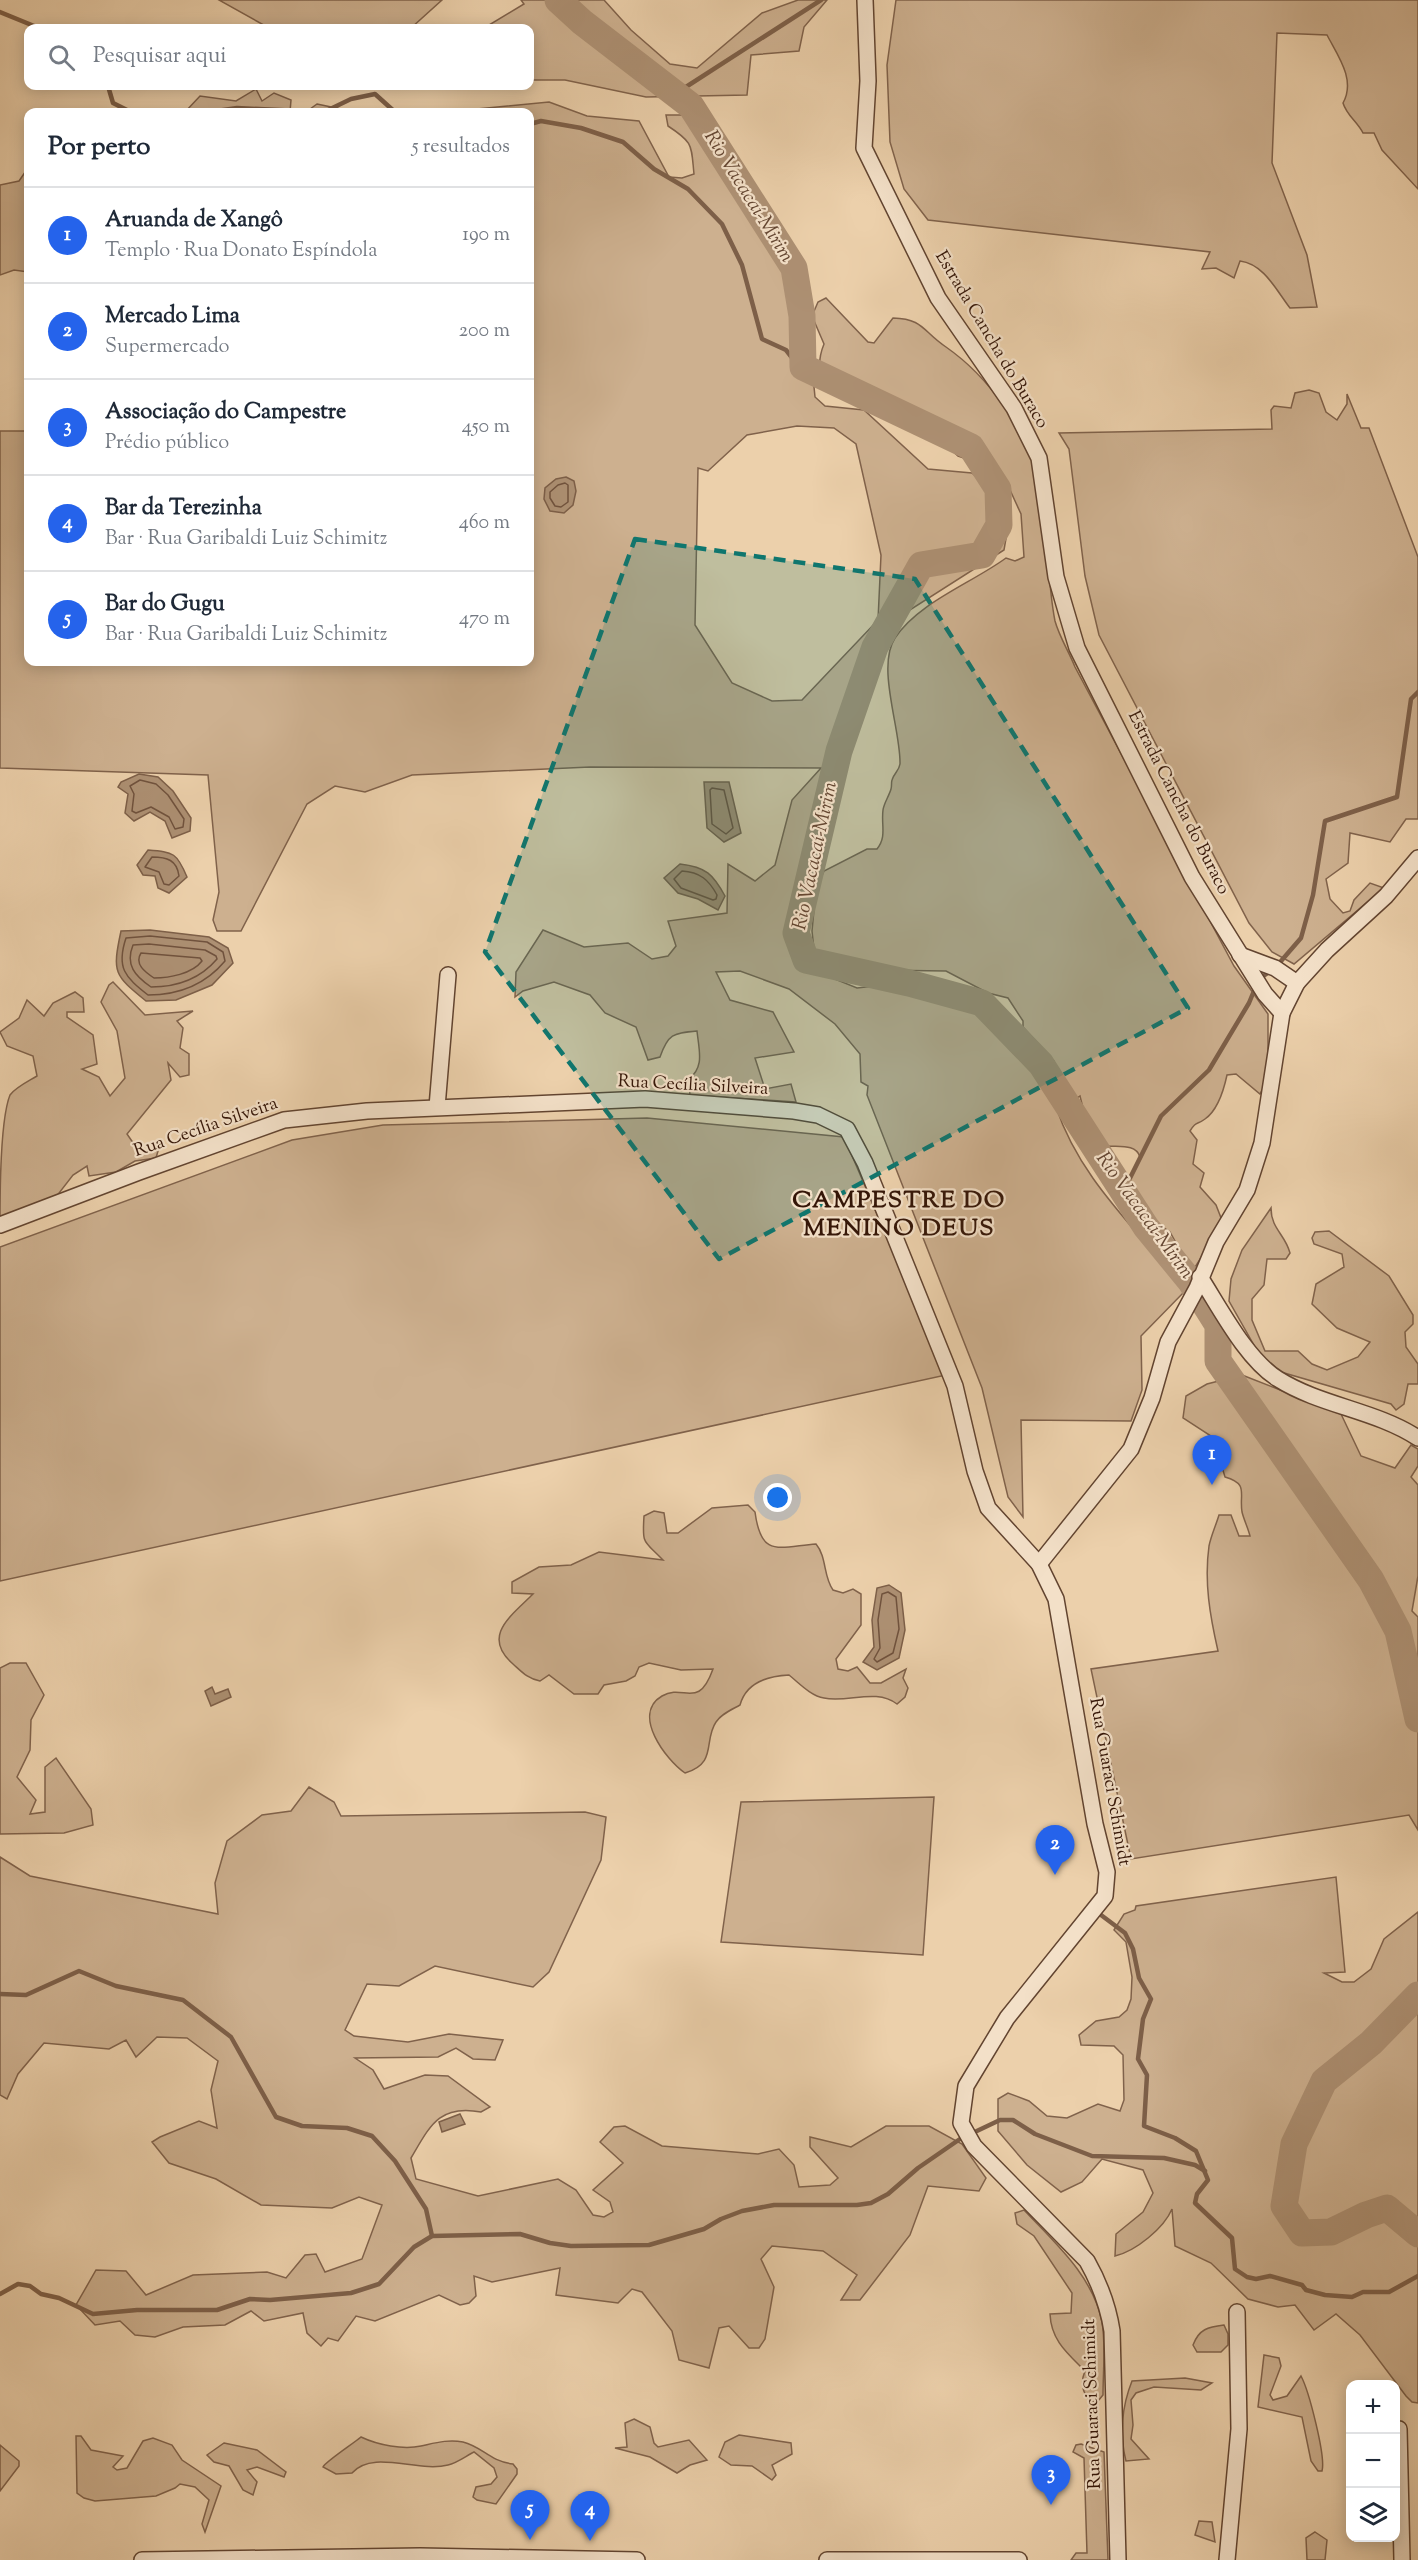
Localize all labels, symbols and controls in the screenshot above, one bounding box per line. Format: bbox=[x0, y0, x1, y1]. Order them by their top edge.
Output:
search box bbox=[24, 24, 534, 90]
icon: search bbox=[45, 41, 78, 74]
text: Pesquisar aqui bbox=[93, 41, 227, 73]
water label: Rio Vacacaí-Mirim bbox=[696, 125, 800, 269]
text: Por perto bbox=[48, 129, 150, 166]
text: 5 resultados bbox=[412, 133, 510, 162]
text: Aruanda de Xangô bbox=[105, 205, 283, 237]
text: 1 bbox=[64, 221, 71, 250]
text: 190 m bbox=[462, 221, 510, 250]
text: Templo · Rua Donato Espíndola bbox=[105, 237, 377, 266]
street label: Estrada Cancha do Buraco bbox=[928, 246, 1055, 434]
text: Mercado Lima bbox=[105, 301, 240, 333]
text: 2 bbox=[63, 317, 72, 346]
text: 200 m bbox=[459, 317, 510, 346]
text: Supermercado bbox=[105, 333, 230, 362]
text: Associação do Campestre bbox=[105, 397, 346, 429]
text: 3 bbox=[63, 413, 72, 442]
text: 450 m bbox=[462, 413, 510, 442]
text: Prédio público bbox=[105, 429, 229, 458]
text: Bar da Terezinha bbox=[105, 493, 262, 525]
text: 4 bbox=[62, 509, 73, 538]
text: 460 m bbox=[459, 509, 510, 538]
text: Bar · Rua Garibaldi Luiz Schimitz bbox=[105, 525, 387, 554]
text: Bar do Gugu bbox=[105, 589, 225, 621]
text: 5 bbox=[64, 605, 71, 634]
text: 470 m bbox=[459, 605, 510, 634]
text: Bar · Rua Garibaldi Luiz Schimitz bbox=[105, 621, 387, 650]
street label: Estrada Cancha do Buraco bbox=[1120, 707, 1236, 900]
water label: Rio Vacacaí-Mirim bbox=[786, 779, 846, 933]
street label: Rua Cecília Silveira bbox=[617, 1069, 769, 1103]
street label: Rua Cecília Silveira bbox=[130, 1091, 282, 1165]
water label: Rio Vacacaí-Mirim bbox=[1088, 1146, 1200, 1286]
district label: CAMPESTRE DO MENINO DEUS bbox=[792, 1184, 1006, 1246]
pin: 1 bbox=[1192, 1436, 1232, 1485]
your location bbox=[763, 1483, 792, 1512]
street label: Rua Guaraci Schimidt bbox=[1081, 1696, 1137, 1868]
pin: 2 bbox=[1036, 1826, 1074, 1875]
street label: Rua Guaraci Schimidt bbox=[1077, 2318, 1109, 2490]
map controls bbox=[1346, 2380, 1400, 2542]
button: + bbox=[1346, 2380, 1400, 2434]
button: − bbox=[1346, 2434, 1400, 2488]
pin: 3 bbox=[1032, 2456, 1070, 2505]
button: layers bbox=[1346, 2488, 1400, 2542]
pin: 5 bbox=[510, 2490, 550, 2540]
pin: 4 bbox=[570, 2492, 610, 2541]

